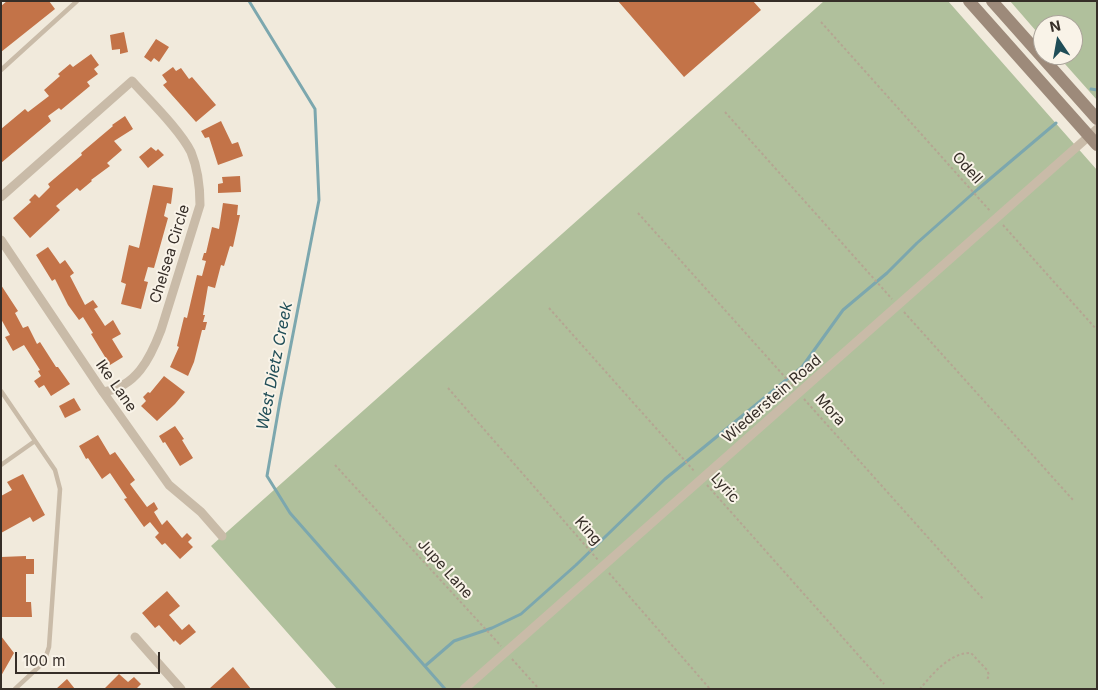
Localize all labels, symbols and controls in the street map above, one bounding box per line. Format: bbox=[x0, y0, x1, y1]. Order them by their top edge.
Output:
north arrow bbox=[1033, 15, 1083, 65]
text: N bbox=[1048, 16, 1062, 35]
street label: Odell bbox=[948, 148, 986, 188]
street label: Chelsea Circle bbox=[146, 202, 194, 306]
water label: West Dietz Creek bbox=[253, 300, 297, 432]
street label: Wiederstein Road bbox=[719, 351, 825, 447]
street label: Ike Lane bbox=[92, 357, 140, 415]
street label: Mora bbox=[811, 390, 849, 430]
street label: Lyric bbox=[707, 469, 743, 507]
street label: King bbox=[571, 513, 605, 549]
street label: Jupe Lane bbox=[414, 535, 476, 603]
scale bar bbox=[18, 642, 162, 674]
text: 100 m bbox=[23, 651, 65, 670]

